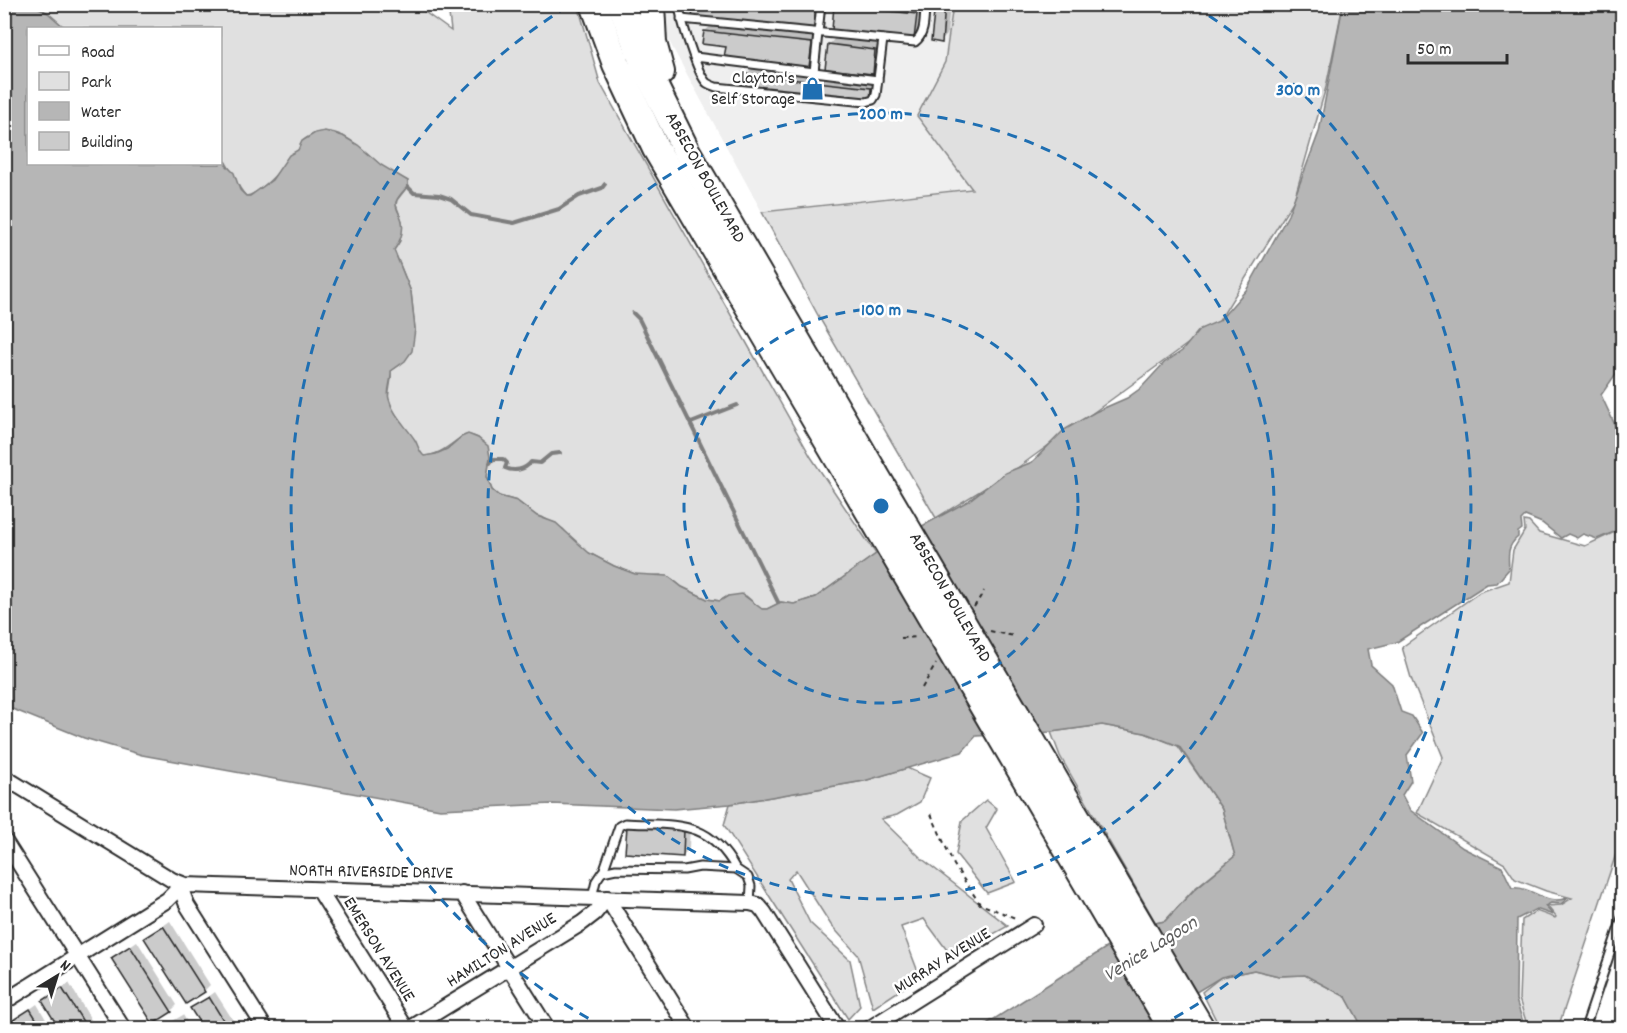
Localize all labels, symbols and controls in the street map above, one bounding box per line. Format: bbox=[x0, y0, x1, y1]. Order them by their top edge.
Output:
legend bbox=[27, 27, 222, 165]
scale bar bbox=[1408, 27, 1507, 65]
text: 50 m bbox=[1417, 38, 1452, 63]
text: Road bbox=[81, 41, 115, 66]
place label: Clayton's Self Storage bbox=[711, 67, 795, 113]
text: Park bbox=[81, 71, 112, 96]
shop icon: Clayton's Self Storage bbox=[800, 76, 826, 102]
text: 300 m bbox=[1276, 79, 1320, 104]
text: Water bbox=[81, 101, 121, 126]
text: 200 m bbox=[859, 103, 903, 128]
street label: ABSECON BOULEVARD bbox=[658, 108, 750, 248]
text: Building bbox=[81, 131, 133, 156]
text: 100 m bbox=[861, 299, 901, 324]
centre of rings bbox=[871, 496, 891, 516]
street label: ABSECON BOULEVARD bbox=[902, 528, 996, 668]
street label: NORTH RIVERSIDE DRIVE bbox=[289, 859, 453, 887]
street label: EMERSON AVENUE bbox=[336, 893, 420, 1007]
street label: HAMILTON AVENUE bbox=[442, 907, 562, 995]
water label: Venice Lagoon bbox=[1099, 910, 1204, 990]
street label: MURRAY AVENUE bbox=[890, 922, 996, 1002]
north arrow bbox=[27, 946, 87, 1006]
text: N bbox=[55, 955, 75, 978]

